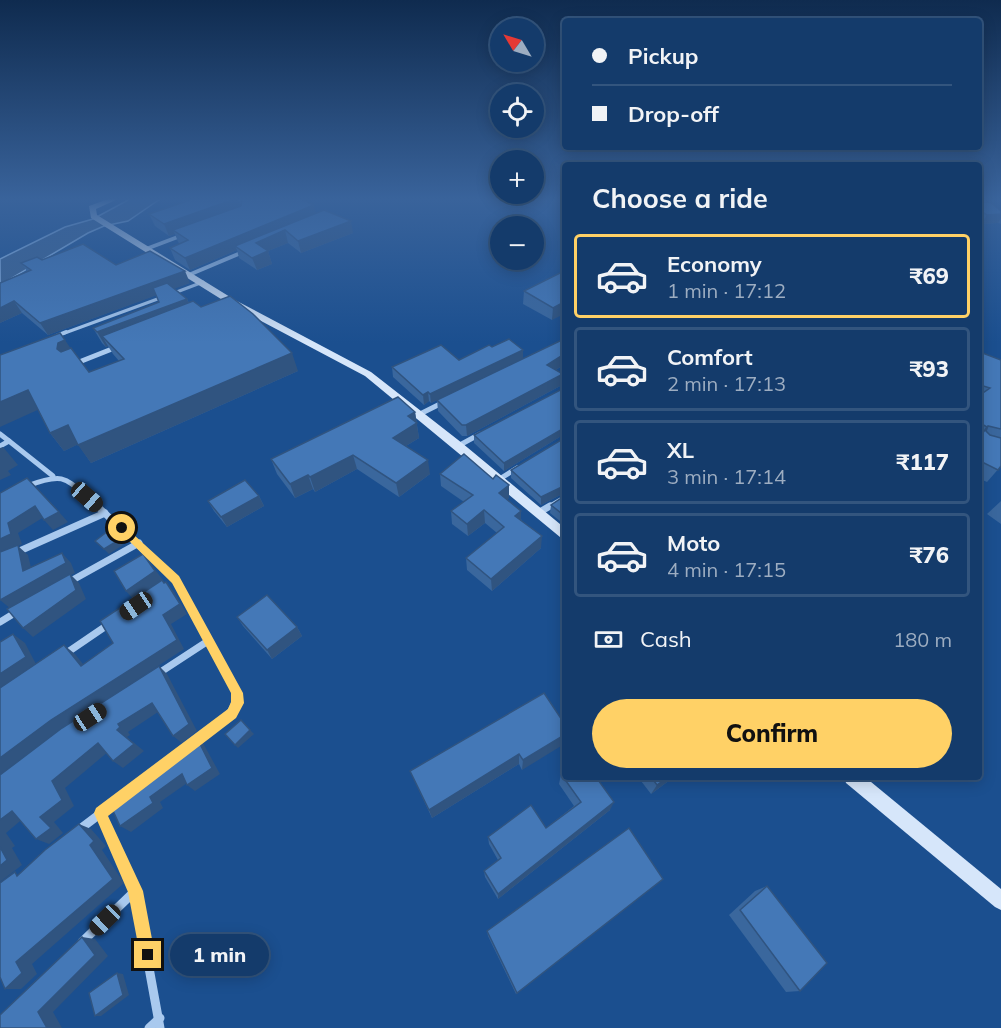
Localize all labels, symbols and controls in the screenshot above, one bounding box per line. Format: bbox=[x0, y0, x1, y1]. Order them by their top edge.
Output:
north arrow bbox=[490, 18, 544, 72]
map controls bbox=[490, 18, 544, 270]
text: Pickup bbox=[628, 42, 698, 70]
button: locate bbox=[490, 84, 544, 138]
text: Drop-off bbox=[628, 100, 719, 128]
button: + bbox=[490, 150, 544, 204]
text: Choose a ride bbox=[592, 181, 768, 215]
button: − bbox=[490, 216, 544, 270]
icon: car bbox=[595, 249, 649, 303]
text: Economy bbox=[667, 250, 762, 278]
text: ₹69 bbox=[909, 262, 949, 290]
text: 1 min · 17:12 bbox=[667, 278, 786, 303]
icon: car bbox=[595, 342, 649, 396]
text: Comfort bbox=[667, 343, 753, 371]
text: ₹93 bbox=[909, 355, 949, 383]
text: 2 min · 17:13 bbox=[667, 371, 786, 396]
icon: car bbox=[595, 435, 649, 489]
text: XL bbox=[667, 436, 694, 464]
text: ₹117 bbox=[896, 448, 949, 476]
text: 3 min · 17:14 bbox=[667, 464, 786, 489]
car bbox=[68, 478, 106, 516]
route start bbox=[108, 514, 135, 541]
icon: car bbox=[595, 528, 649, 582]
text: Moto bbox=[667, 529, 720, 557]
text: ₹76 bbox=[909, 541, 949, 569]
text: 4 min · 17:15 bbox=[667, 557, 786, 582]
car bbox=[116, 588, 156, 624]
icon: cash bbox=[592, 623, 625, 656]
text: Cash bbox=[640, 625, 692, 653]
text: 180 m bbox=[893, 627, 952, 652]
button: Confirm bbox=[592, 699, 952, 768]
car bbox=[70, 700, 110, 734]
car bbox=[86, 901, 124, 939]
callout: 1 min bbox=[169, 934, 268, 976]
route end bbox=[134, 941, 161, 968]
text: 1 min bbox=[193, 942, 246, 967]

